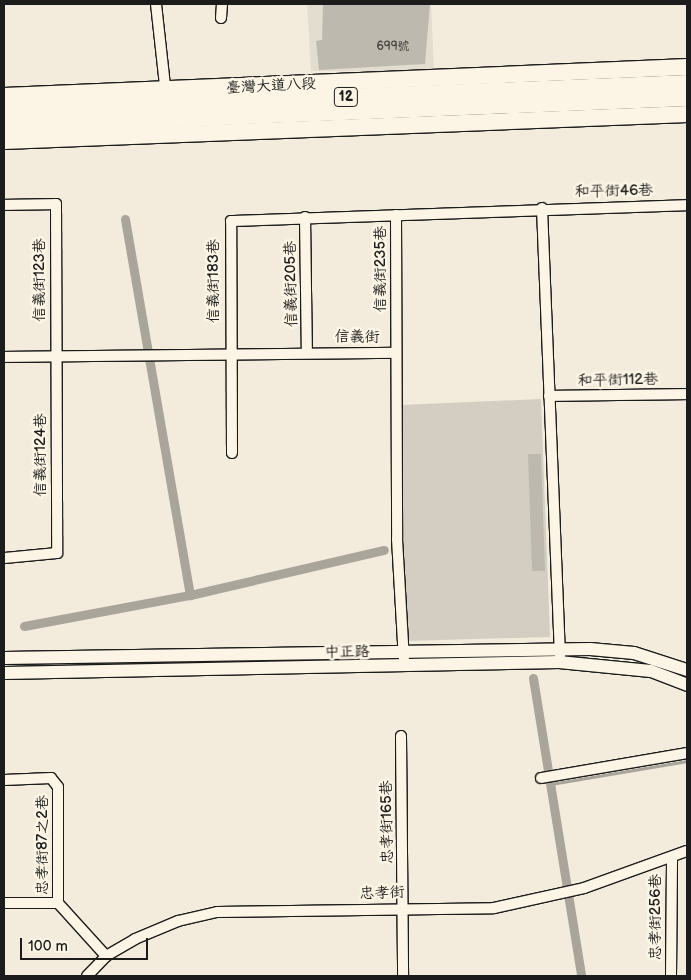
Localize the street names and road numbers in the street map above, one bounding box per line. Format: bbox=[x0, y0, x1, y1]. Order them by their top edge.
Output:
street label: 臺灣大道八段 bbox=[226, 75, 316, 97]
road number: 12 bbox=[334, 85, 358, 108]
street label: 和平街46巷 bbox=[575, 181, 653, 201]
street label: 信義街235巷 bbox=[372, 226, 390, 312]
street label: 信義街123巷 bbox=[31, 238, 49, 322]
street label: 信義街183巷 bbox=[205, 239, 223, 323]
street label: 信義街205巷 bbox=[281, 241, 301, 327]
street label: 信義街 bbox=[334, 328, 380, 346]
street label: 和平街112巷 bbox=[578, 370, 658, 390]
street label: 信義街124巷 bbox=[32, 413, 50, 497]
street label: 中正路 bbox=[324, 643, 370, 661]
street label: 忠孝街165巷 bbox=[377, 780, 397, 864]
street label: 忠孝街87之2巷 bbox=[34, 795, 52, 895]
street label: 忠孝街256巷 bbox=[647, 874, 665, 960]
street label: 忠孝街 bbox=[359, 883, 405, 903]

